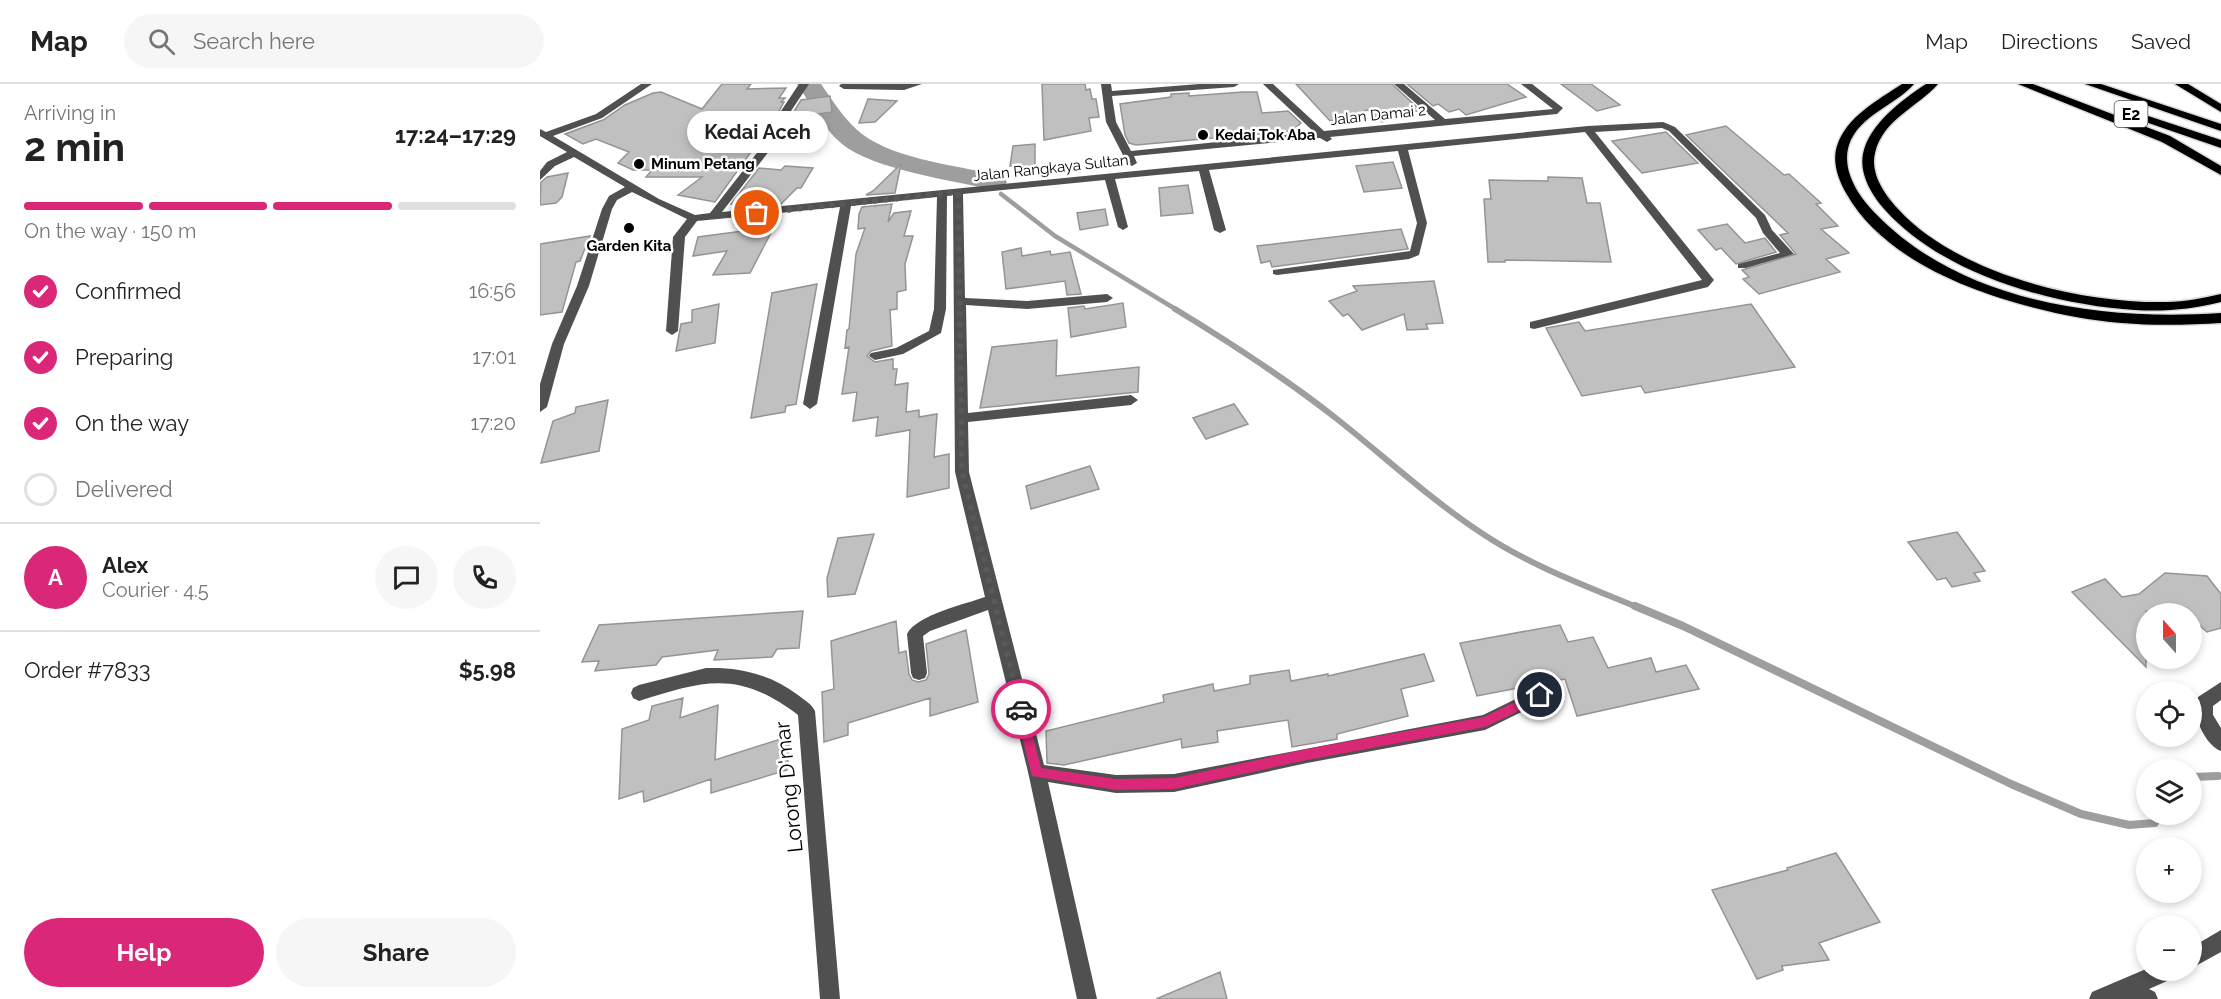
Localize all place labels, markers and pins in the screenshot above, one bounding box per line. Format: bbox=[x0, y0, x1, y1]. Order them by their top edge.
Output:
callout: Kedai Aceh bbox=[686, 111, 828, 153]
place label: Kedai Tok Aba bbox=[1215, 126, 1316, 144]
marker: Kedai Tok Aba bbox=[1196, 128, 1210, 142]
place label: Minum Petang bbox=[651, 155, 755, 173]
marker: Minum Petang bbox=[632, 157, 646, 171]
pin bbox=[731, 187, 782, 238]
marker: Garden Kita bbox=[622, 221, 636, 235]
place label: Garden Kita bbox=[587, 237, 672, 255]
pin bbox=[1514, 669, 1565, 720]

